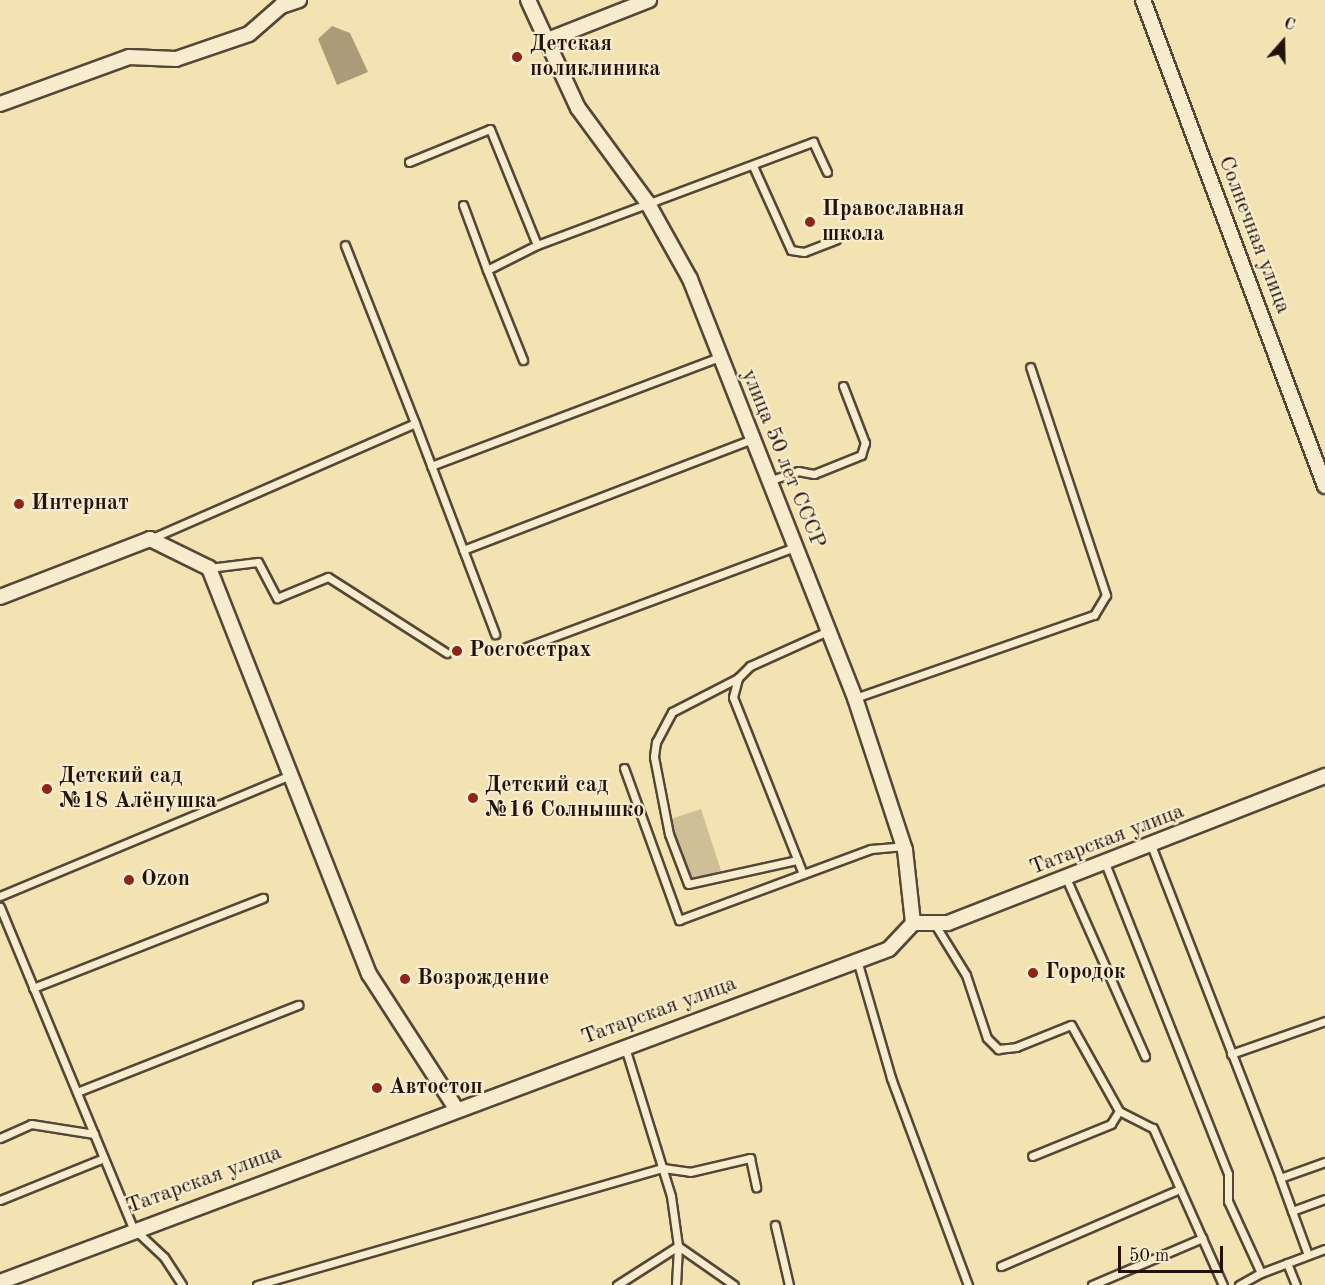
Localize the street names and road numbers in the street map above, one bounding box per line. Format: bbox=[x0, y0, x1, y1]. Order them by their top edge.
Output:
street label: Солнечная улица bbox=[1212, 152, 1296, 318]
street label: улица 50 лет СССР bbox=[735, 365, 831, 553]
street label: Татарская улица bbox=[1026, 798, 1188, 882]
street label: Татарская улица bbox=[578, 971, 740, 1051]
street label: Татарская улица bbox=[123, 1140, 285, 1220]

